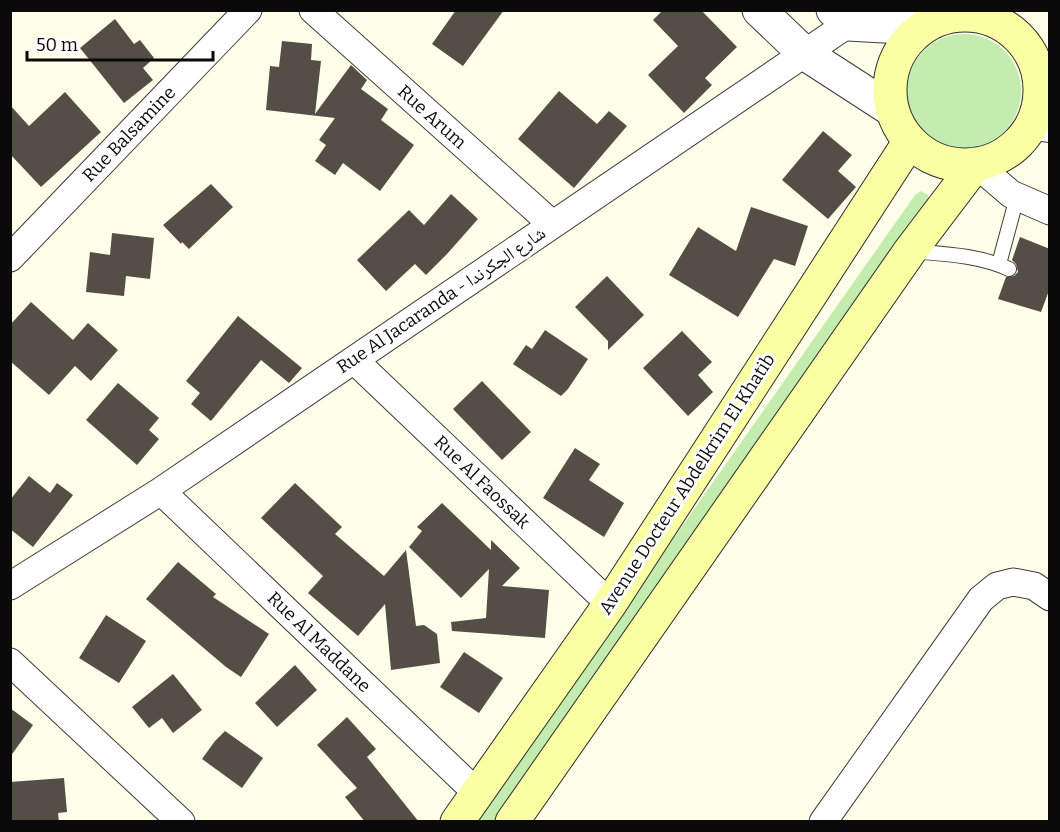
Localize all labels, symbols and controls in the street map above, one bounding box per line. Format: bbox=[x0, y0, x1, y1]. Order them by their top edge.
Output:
scale bar bbox=[27, 24, 213, 62]
text: 50 m bbox=[36, 34, 78, 56]
street label: Rue Arum bbox=[393, 80, 471, 154]
street label: Rue Balsamine bbox=[78, 82, 180, 186]
street label: Rue Al Jacaranda - شارع الجكرندا bbox=[332, 222, 550, 378]
street label: Avenue Docteur Abdelkrim El Khatib bbox=[594, 350, 780, 618]
street label: Rue Al Faossak bbox=[430, 431, 535, 534]
street label: Rue Al Maddane bbox=[263, 587, 375, 697]

